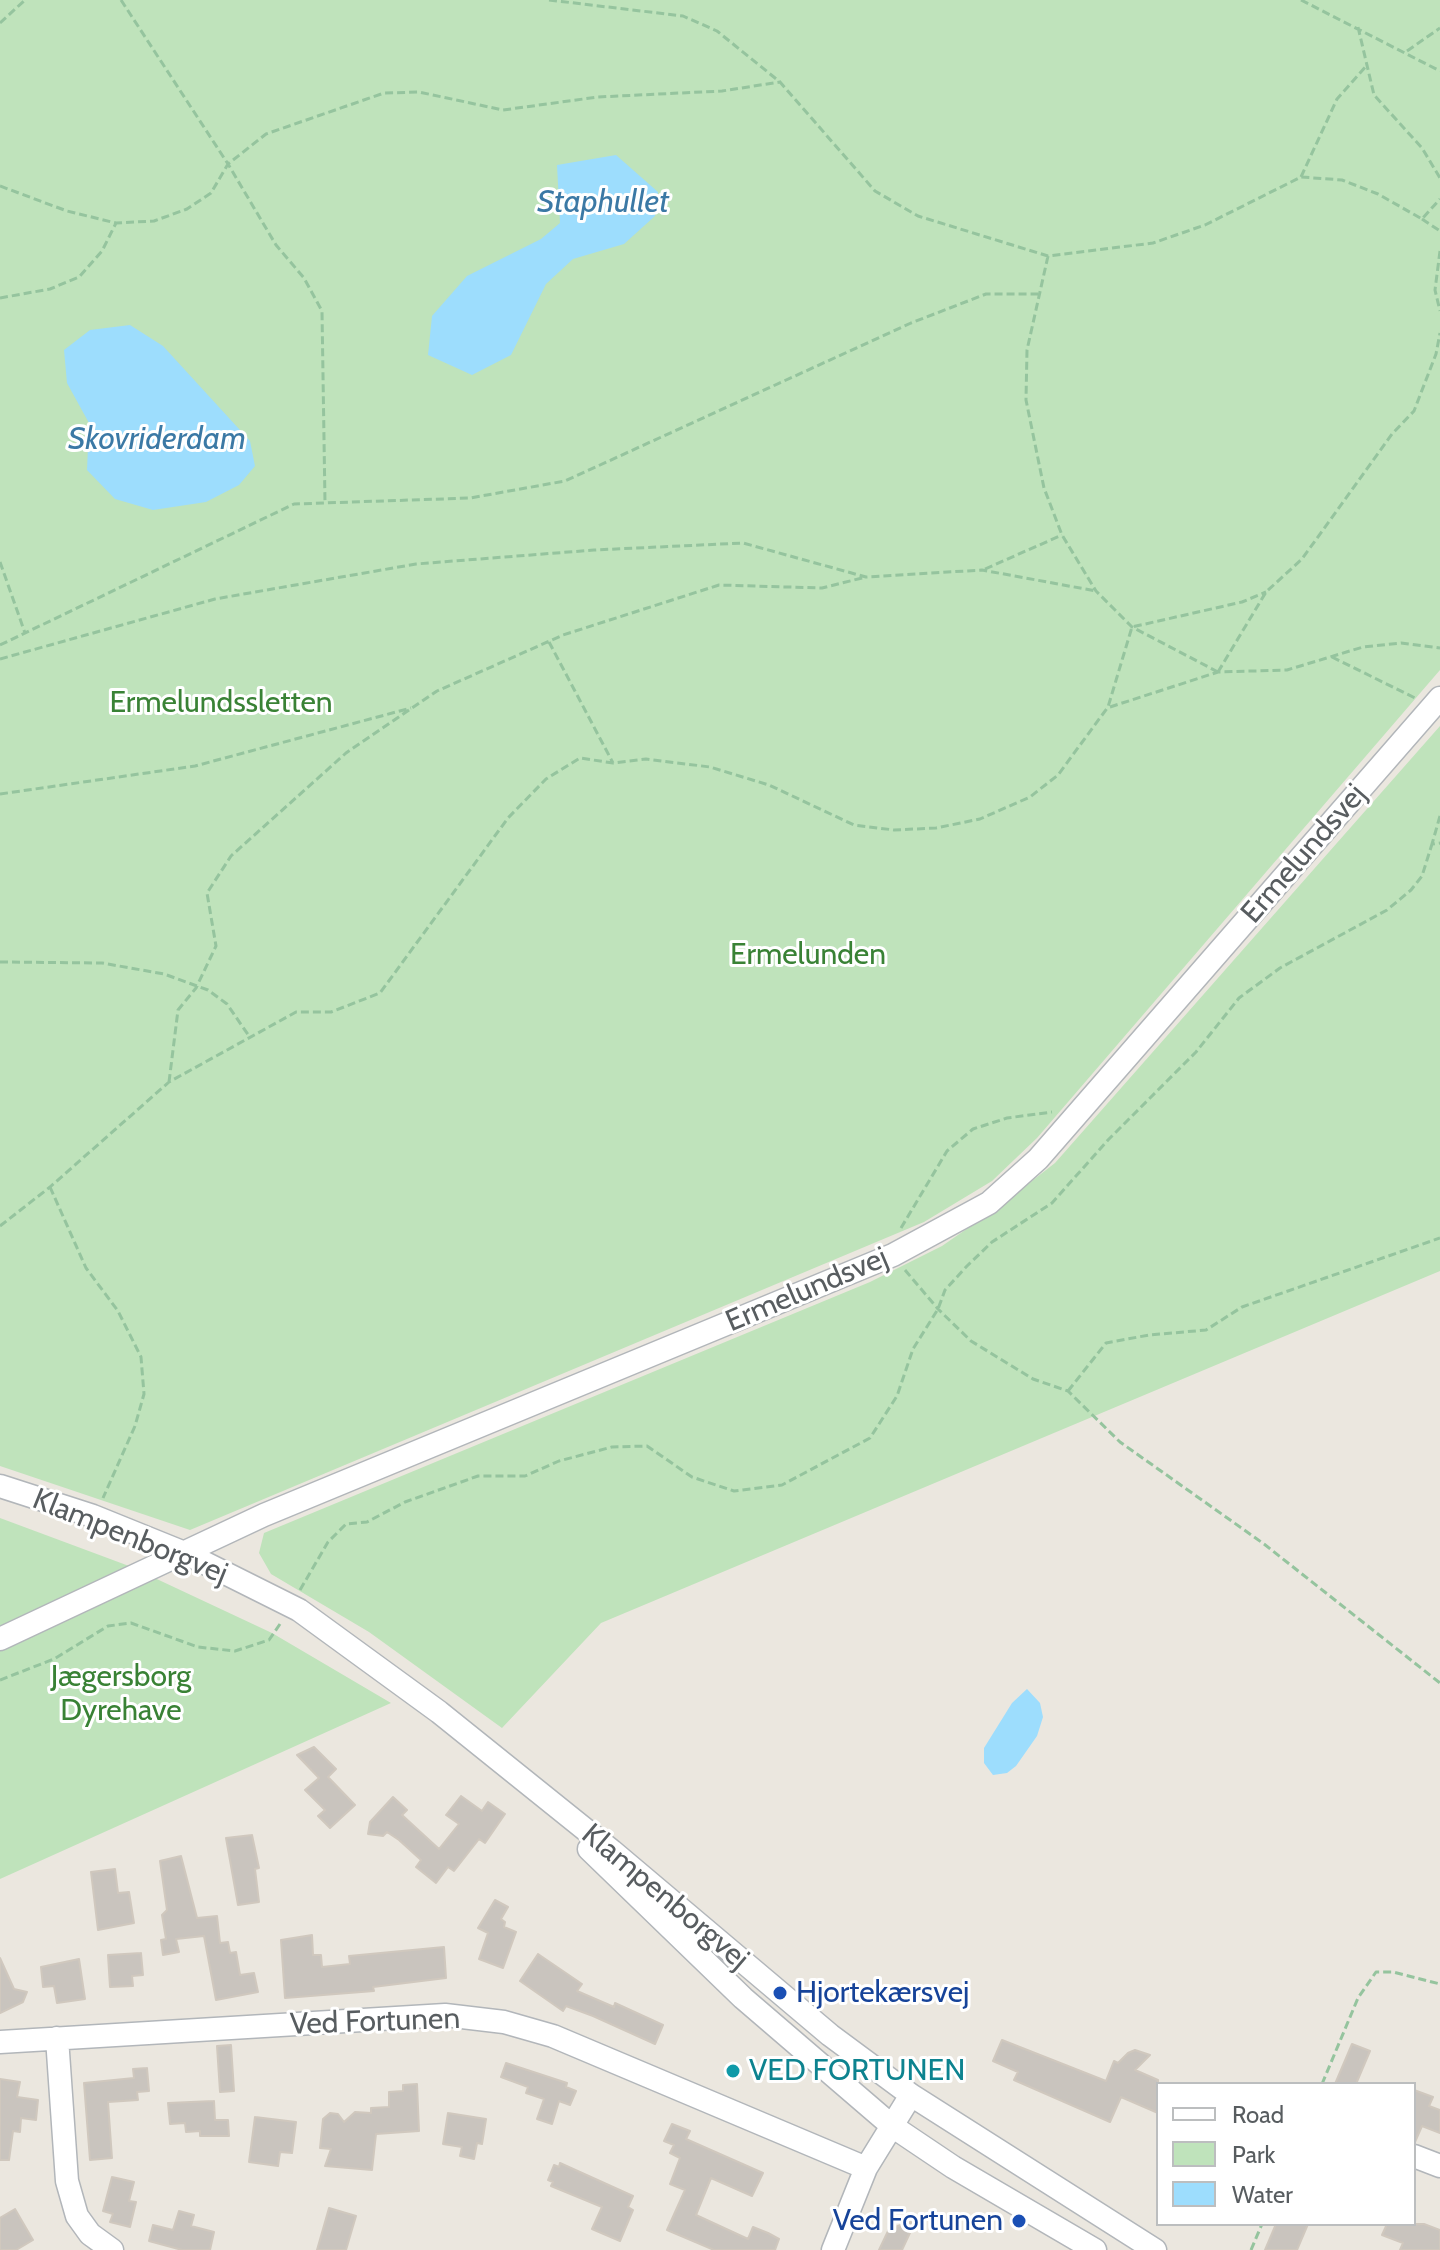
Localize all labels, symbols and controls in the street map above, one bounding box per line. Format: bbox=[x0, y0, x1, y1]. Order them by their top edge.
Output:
water label: Staphullet bbox=[537, 184, 669, 222]
water label: Skovriderdam bbox=[68, 421, 246, 459]
park label: Ermelundssletten bbox=[109, 685, 333, 721]
street label: Ermelundsvej bbox=[1234, 777, 1374, 931]
park label: Ermelunden bbox=[730, 937, 886, 973]
street label: Ermelundsvej bbox=[721, 1240, 893, 1340]
street label: Klampenborgvej bbox=[27, 1481, 233, 1593]
park label: Jægersborg Dyrehave bbox=[51, 1659, 191, 1730]
street label: Klampenborgvej bbox=[574, 1817, 756, 1977]
place label: Hjortekærsvej bbox=[796, 1975, 969, 2011]
marker: Hjortekærsvej bbox=[771, 1984, 789, 2002]
street label: Ved Fortunen bbox=[289, 2001, 461, 2043]
place label: VED FORTUNEN bbox=[749, 2053, 965, 2089]
marker: VED FORTUNEN bbox=[724, 2062, 742, 2080]
legend bbox=[1156, 2082, 1416, 2226]
text: Road bbox=[1232, 2100, 1284, 2129]
text: Park bbox=[1232, 2140, 1275, 2169]
text: Water bbox=[1232, 2180, 1293, 2209]
place label: Ved Fortunen bbox=[833, 2203, 1003, 2239]
marker: Ved Fortunen bbox=[1010, 2212, 1028, 2230]

